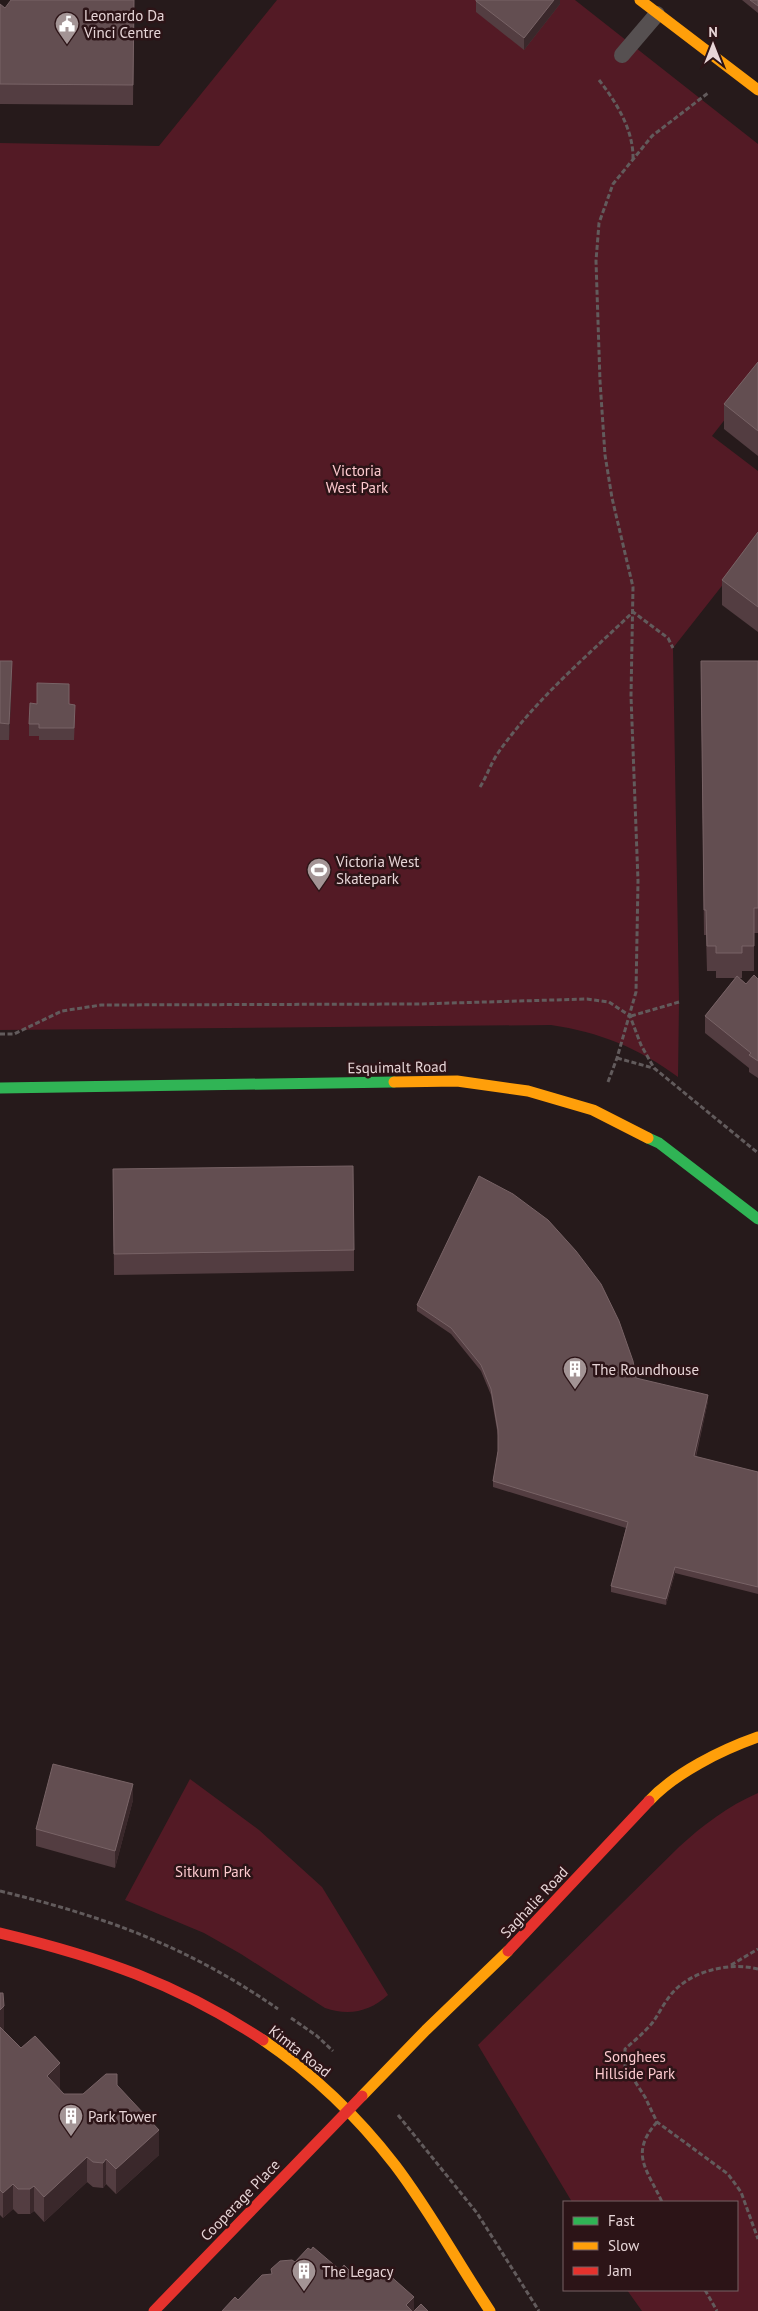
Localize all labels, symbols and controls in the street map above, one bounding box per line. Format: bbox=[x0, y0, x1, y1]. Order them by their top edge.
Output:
place label: Leonardo Da Vinci Centre bbox=[83, 6, 164, 42]
public building icon: Leonardo Da Vinci Centre bbox=[54, 11, 80, 45]
north arrow bbox=[688, 20, 738, 70]
text: N bbox=[708, 23, 718, 41]
park label: Victoria West Park bbox=[326, 461, 389, 497]
place label: Victoria West Skatepark bbox=[335, 852, 419, 888]
sports icon: Victoria West Skatepark bbox=[306, 857, 332, 891]
street label: Esquimalt Road bbox=[347, 1057, 447, 1077]
building icon: The Roundhouse bbox=[562, 1356, 588, 1390]
place label: The Roundhouse bbox=[592, 1360, 699, 1379]
park label: Sitkum Park bbox=[175, 1862, 252, 1881]
street label: Saghalie Road bbox=[496, 1862, 572, 1942]
street label: Kimta Road bbox=[265, 2021, 335, 2081]
park label: Songhees Hillside Park bbox=[595, 2047, 676, 2083]
building icon: Park Tower bbox=[58, 2103, 84, 2137]
place label: Park Tower bbox=[88, 2107, 157, 2126]
street label: Cooperage Place bbox=[196, 2155, 284, 2245]
legend bbox=[563, 2201, 738, 2291]
text: Fast bbox=[608, 2211, 635, 2230]
text: Slow bbox=[608, 2236, 639, 2255]
building icon: The Legacy bbox=[291, 2258, 317, 2292]
text: Jam bbox=[607, 2261, 632, 2280]
place label: The Legacy bbox=[322, 2262, 394, 2281]

